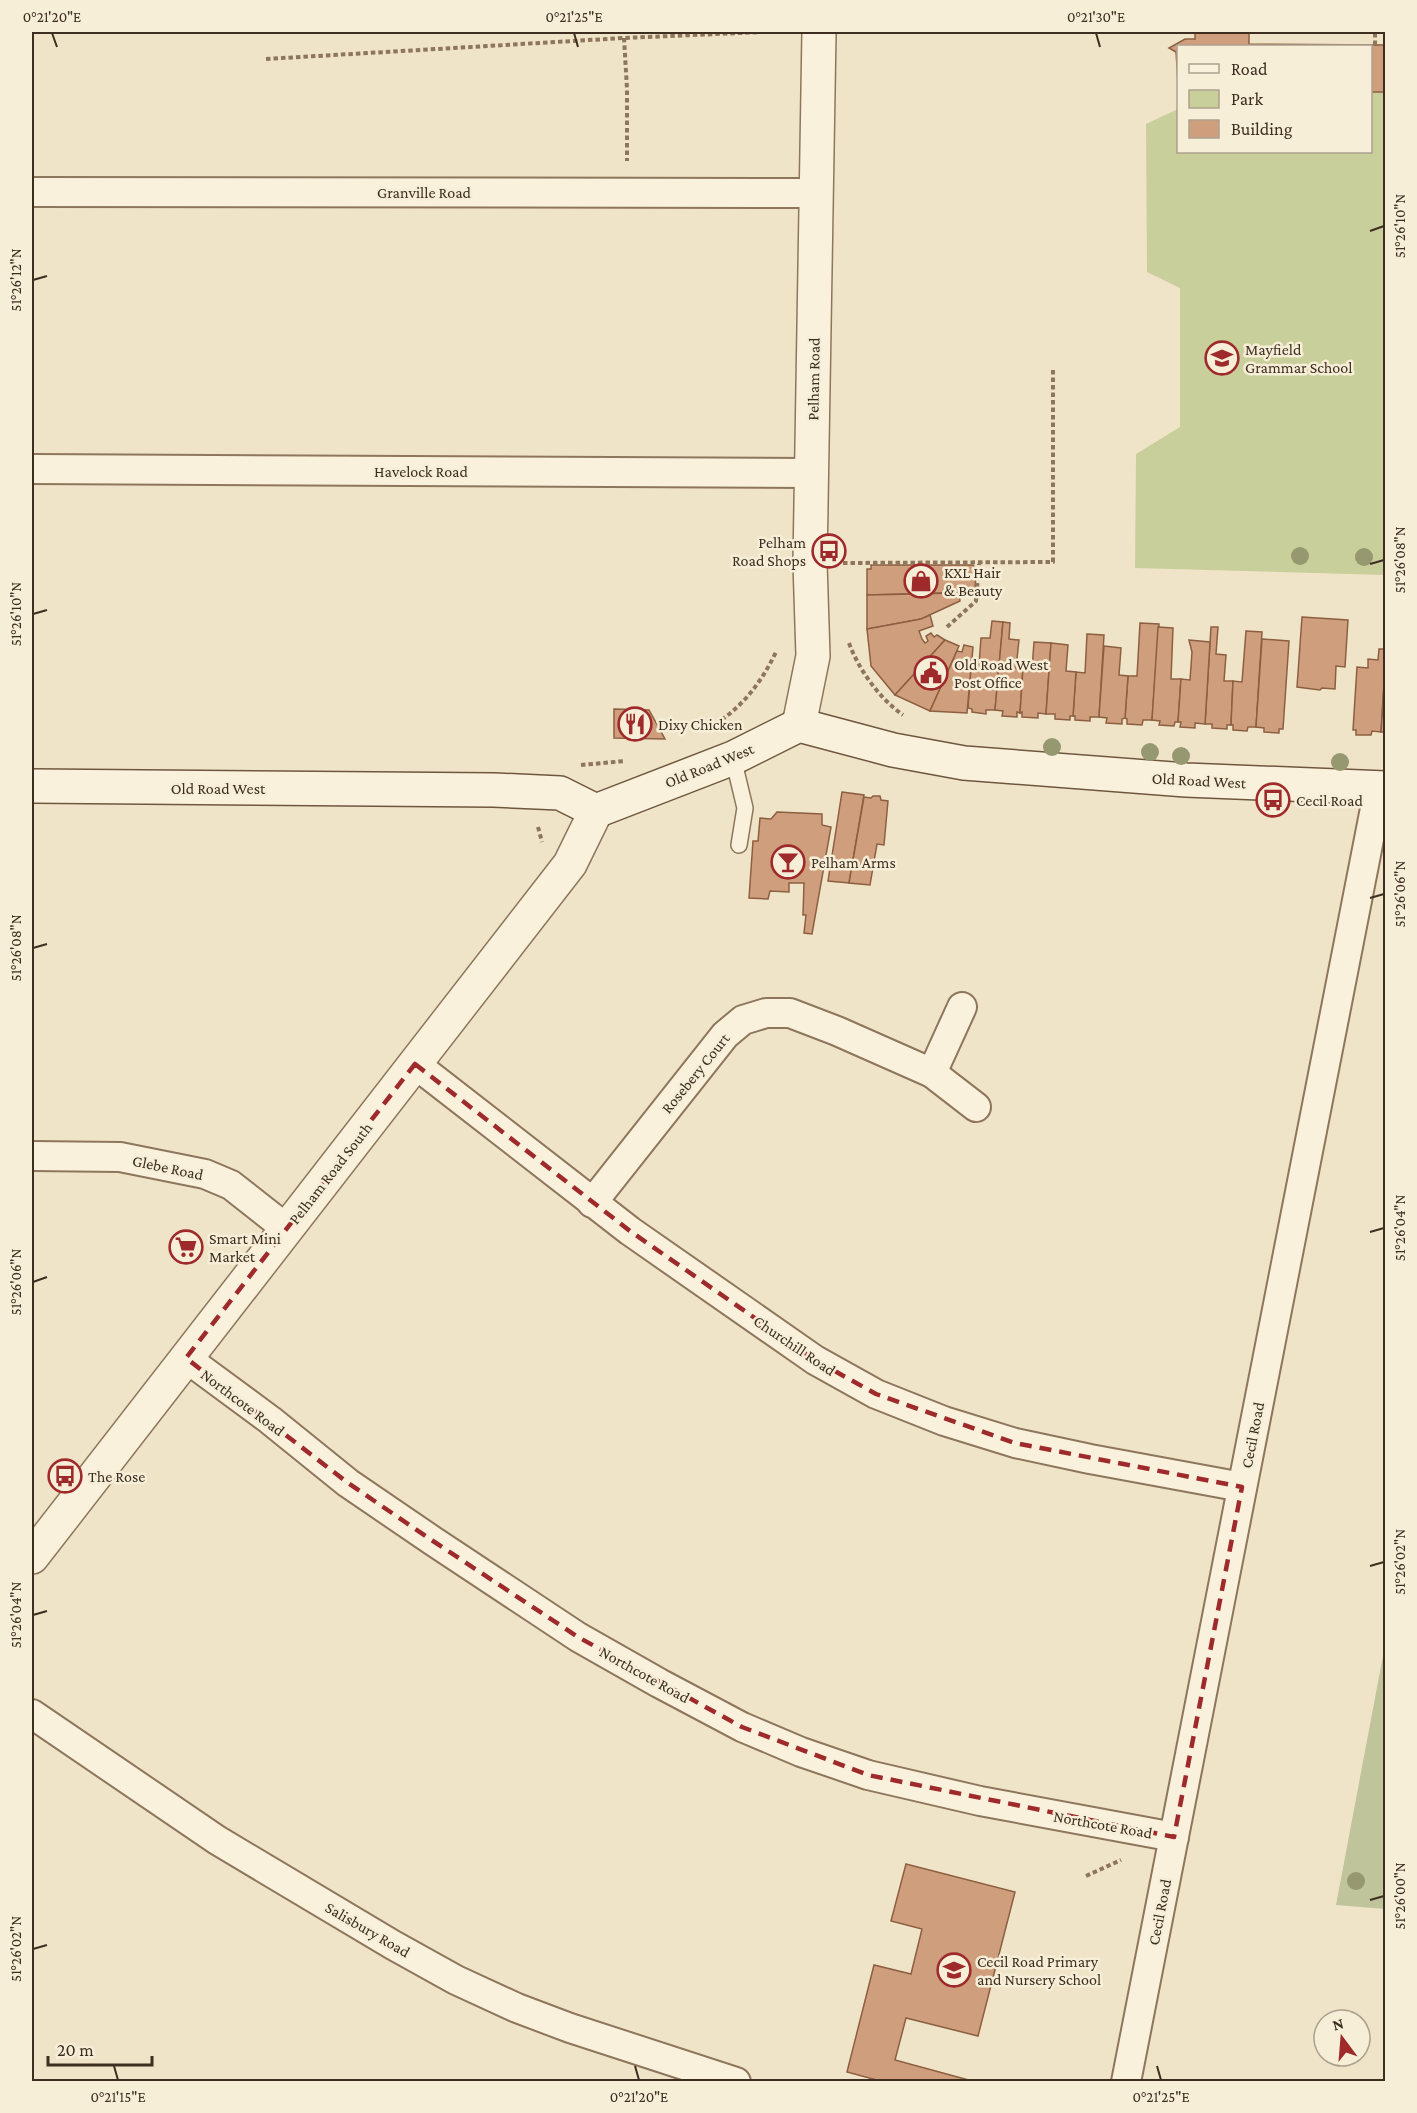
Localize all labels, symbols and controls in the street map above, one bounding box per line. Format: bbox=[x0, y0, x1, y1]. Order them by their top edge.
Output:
text: 0°21'20"E bbox=[23, 9, 81, 25]
text: 0°21'25"E bbox=[545, 9, 603, 25]
text: 0°21'30"E bbox=[1067, 9, 1125, 25]
legend bbox=[1177, 45, 1372, 153]
text: Road bbox=[1231, 59, 1268, 79]
text: Park bbox=[1231, 89, 1263, 109]
text: Building bbox=[1231, 119, 1293, 139]
street label: Granville Road bbox=[377, 184, 472, 201]
text: 51°26'10"N bbox=[1392, 194, 1408, 258]
text: 51°26'12"N bbox=[8, 248, 24, 312]
street label: Pelham Road bbox=[804, 337, 823, 421]
school or university icon: Mayfield Grammar School bbox=[1204, 340, 1240, 376]
place label: Mayfield Grammar School bbox=[1245, 341, 1352, 376]
street label: Havelock Road bbox=[374, 463, 469, 480]
text: 51°26'08"N bbox=[1392, 526, 1408, 594]
bus stop icon: Pelham Road Shops bbox=[811, 533, 847, 569]
place label: Pelham Road Shops bbox=[732, 534, 806, 570]
shop icon: KXL Hair & Beauty bbox=[903, 563, 939, 599]
place label: KXL Hair & Beauty bbox=[944, 564, 1003, 600]
text: 51°26'10"N bbox=[8, 582, 24, 646]
public building icon: Old Road West Post Office bbox=[913, 655, 949, 691]
place label: Old Road West Post Office bbox=[954, 656, 1049, 691]
restaurant icon: Dixy Chicken bbox=[617, 706, 653, 742]
place label: Dixy Chicken bbox=[658, 716, 743, 734]
street label: Old Road West bbox=[662, 740, 757, 791]
street label: Old Road West bbox=[1151, 770, 1247, 791]
street label: Old Road West bbox=[171, 780, 266, 797]
bus stop icon: Cecil Road bbox=[1255, 782, 1291, 818]
place label: Cecil Road bbox=[1296, 792, 1363, 809]
bar icon: Pelham Arms bbox=[770, 844, 806, 880]
place label: Pelham Arms bbox=[811, 854, 896, 871]
text: 51°26'06"N bbox=[1392, 860, 1408, 927]
text: 51°26'08"N bbox=[8, 914, 24, 982]
street label: Rosebery Court bbox=[658, 1029, 734, 1117]
street label: Pelham Road South bbox=[286, 1119, 376, 1227]
street label: Glebe Road bbox=[131, 1152, 205, 1183]
text: 51°26'04"N bbox=[1392, 1195, 1408, 1261]
supermarket icon: Smart Mini Market bbox=[168, 1229, 204, 1265]
place label: Smart Mini Market bbox=[209, 1230, 281, 1265]
text: 51°26'06"N bbox=[8, 1248, 24, 1315]
street label: Churchill Road bbox=[751, 1312, 839, 1379]
street label: Northcote Road bbox=[198, 1365, 288, 1440]
street label: Cecil Road bbox=[1238, 1400, 1267, 1470]
bus stop icon: The Rose bbox=[47, 1458, 83, 1494]
place label: The Rose bbox=[88, 1468, 145, 1485]
text: 51°26'02"N bbox=[1392, 1529, 1408, 1595]
text: 51°26'04"N bbox=[8, 1582, 24, 1648]
street label: Northcote Road bbox=[597, 1643, 693, 1706]
street label: Northcote Road bbox=[1052, 1807, 1154, 1842]
text: 51°26'00"N bbox=[1392, 1862, 1408, 1930]
street label: Cecil Road bbox=[1145, 1877, 1174, 1947]
street label: Salisbury Road bbox=[322, 1898, 414, 1962]
text: 51°26'02"N bbox=[8, 1916, 24, 1982]
school or university icon: Cecil Road Primary and Nursery School bbox=[936, 1952, 972, 1988]
place label: Cecil Road Primary and Nursery School bbox=[977, 1953, 1101, 1989]
north arrow bbox=[1312, 2008, 1372, 2068]
text: N bbox=[1330, 2014, 1346, 2034]
scale bar bbox=[48, 2029, 152, 2067]
text: 20 m bbox=[57, 2040, 94, 2060]
text: 0°21'15"E bbox=[90, 2089, 146, 2105]
text: 0°21'20"E bbox=[610, 2089, 668, 2105]
text: 0°21'25"E bbox=[1132, 2089, 1190, 2105]

